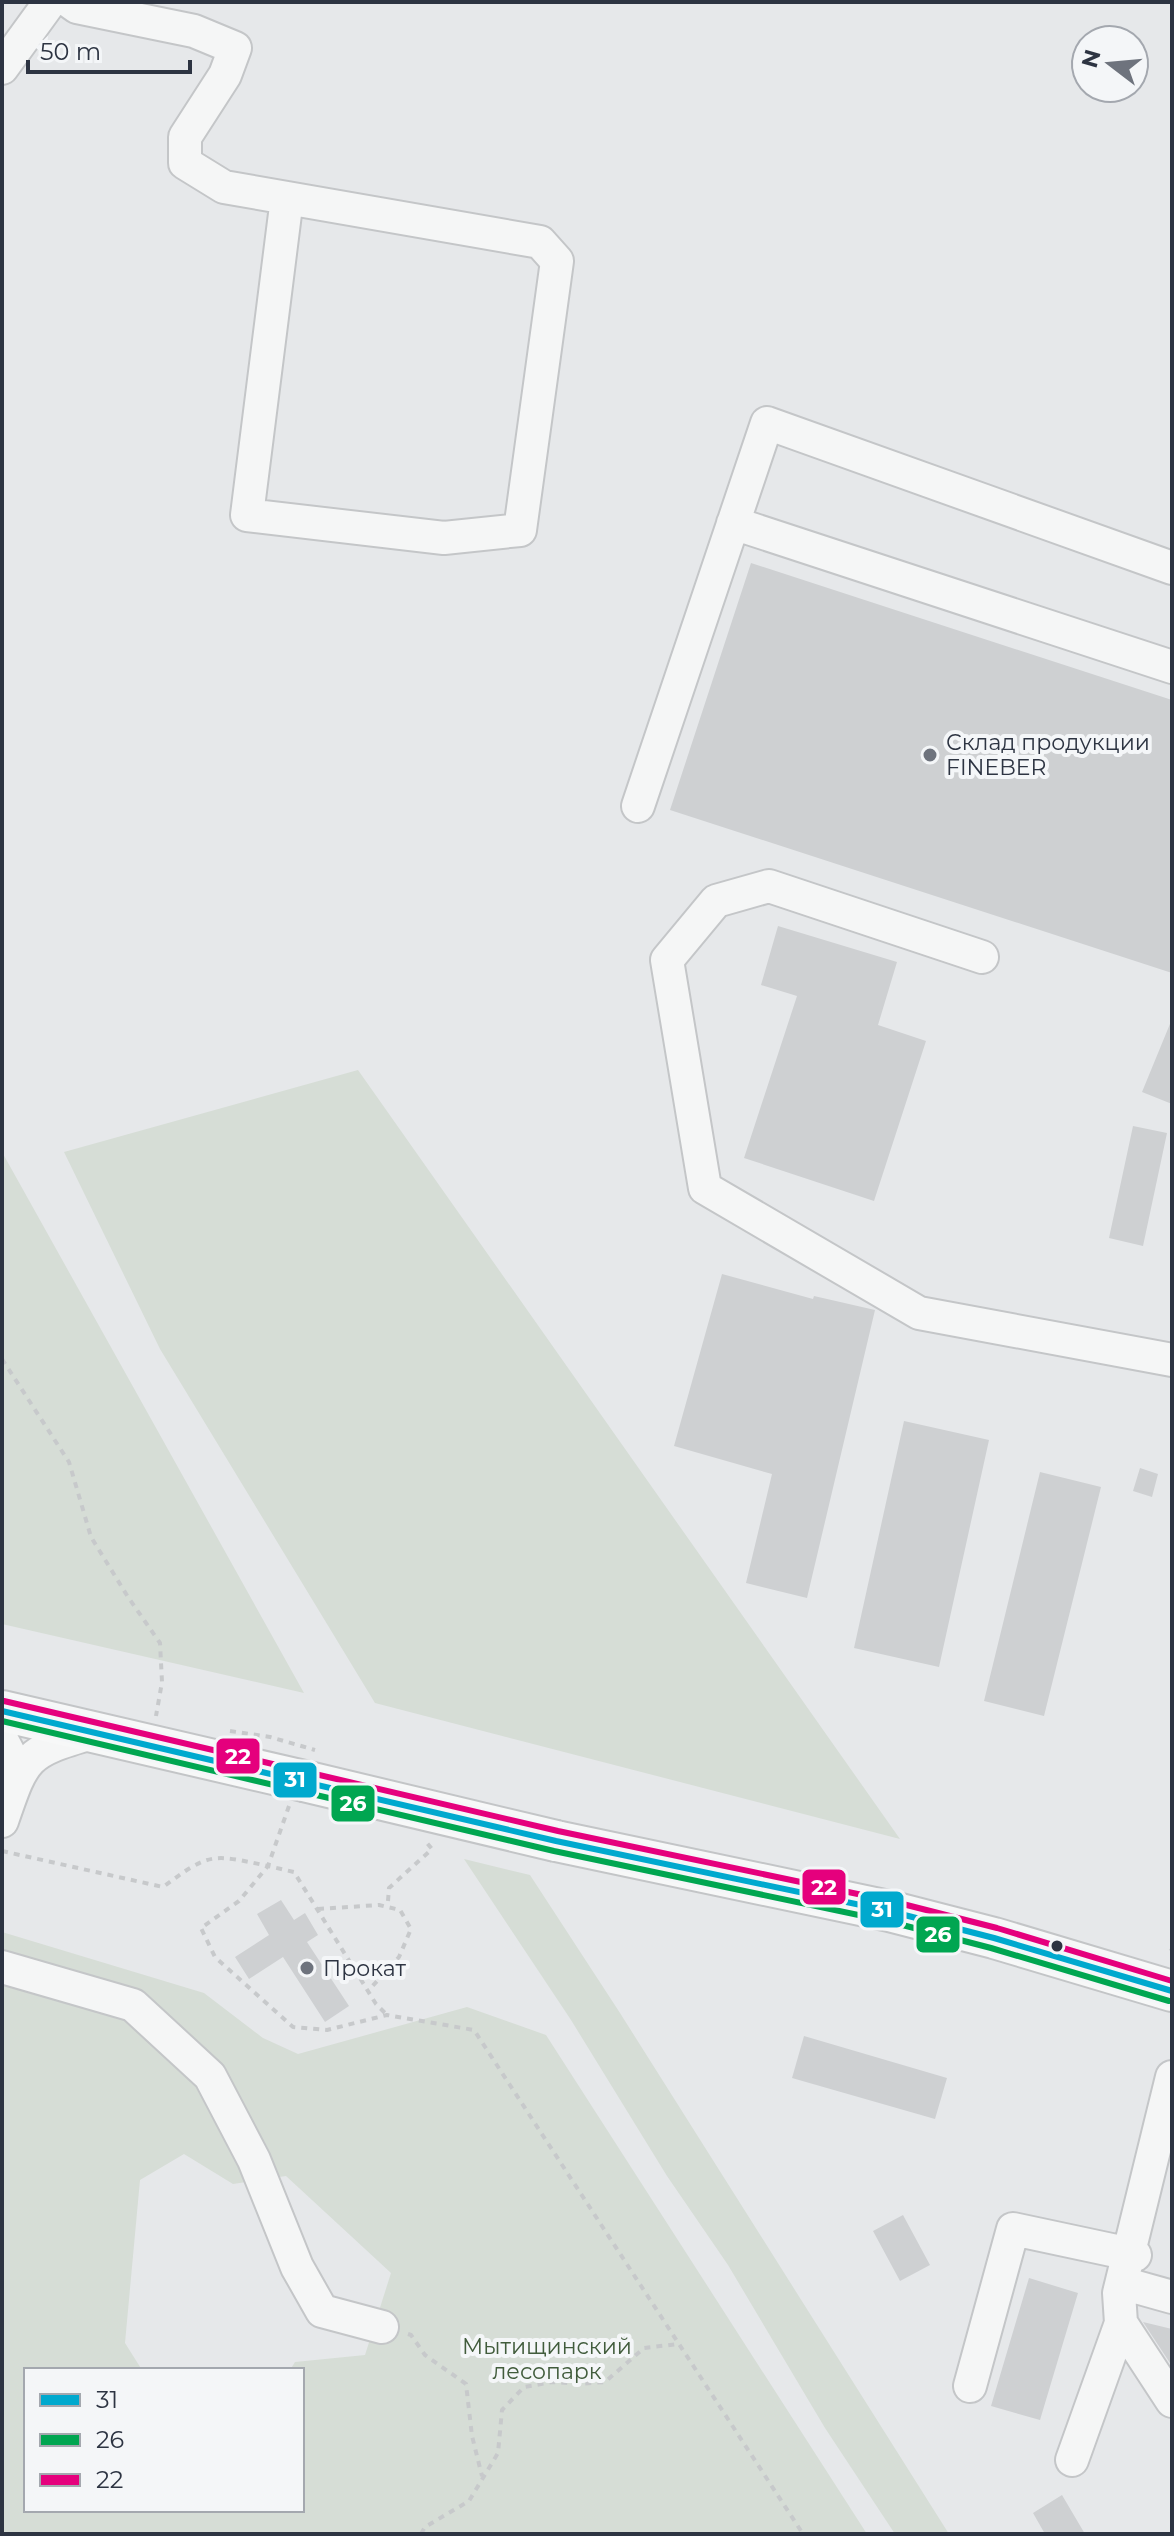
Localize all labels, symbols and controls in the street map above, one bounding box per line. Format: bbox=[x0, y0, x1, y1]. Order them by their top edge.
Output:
scale bar bbox=[28, 24, 190, 74]
north arrow bbox=[1070, 24, 1150, 104]
text: 50 m bbox=[40, 37, 101, 66]
text: N bbox=[1076, 46, 1107, 71]
place label: Склад продукции FINEBER bbox=[946, 729, 1150, 781]
marker: Склад продукции FINEBER bbox=[921, 746, 939, 764]
line badge: 22 bbox=[215, 1737, 261, 1775]
text: 22 bbox=[225, 1743, 251, 1770]
line badge: 31 bbox=[272, 1761, 318, 1799]
text: 31 bbox=[283, 1766, 306, 1793]
line badge: 26 bbox=[330, 1784, 376, 1823]
text: 26 bbox=[340, 1790, 367, 1817]
line badge: 22 bbox=[801, 1868, 847, 1906]
text: 22 bbox=[811, 1874, 837, 1901]
line badge: 31 bbox=[859, 1890, 905, 1929]
text: 31 bbox=[870, 1896, 893, 1923]
line badge: 26 bbox=[915, 1915, 961, 1954]
text: 26 bbox=[925, 1921, 952, 1948]
unlabelled marker bbox=[1049, 1938, 1065, 1954]
place label: Прокат bbox=[323, 1955, 407, 1982]
marker: Прокат bbox=[298, 1959, 316, 1977]
park label: Мытищинский лесопарк bbox=[462, 2333, 632, 2385]
legend bbox=[24, 2368, 304, 2512]
text: 31 bbox=[96, 2385, 118, 2414]
text: 26 bbox=[96, 2425, 124, 2454]
text: 22 bbox=[96, 2465, 123, 2494]

